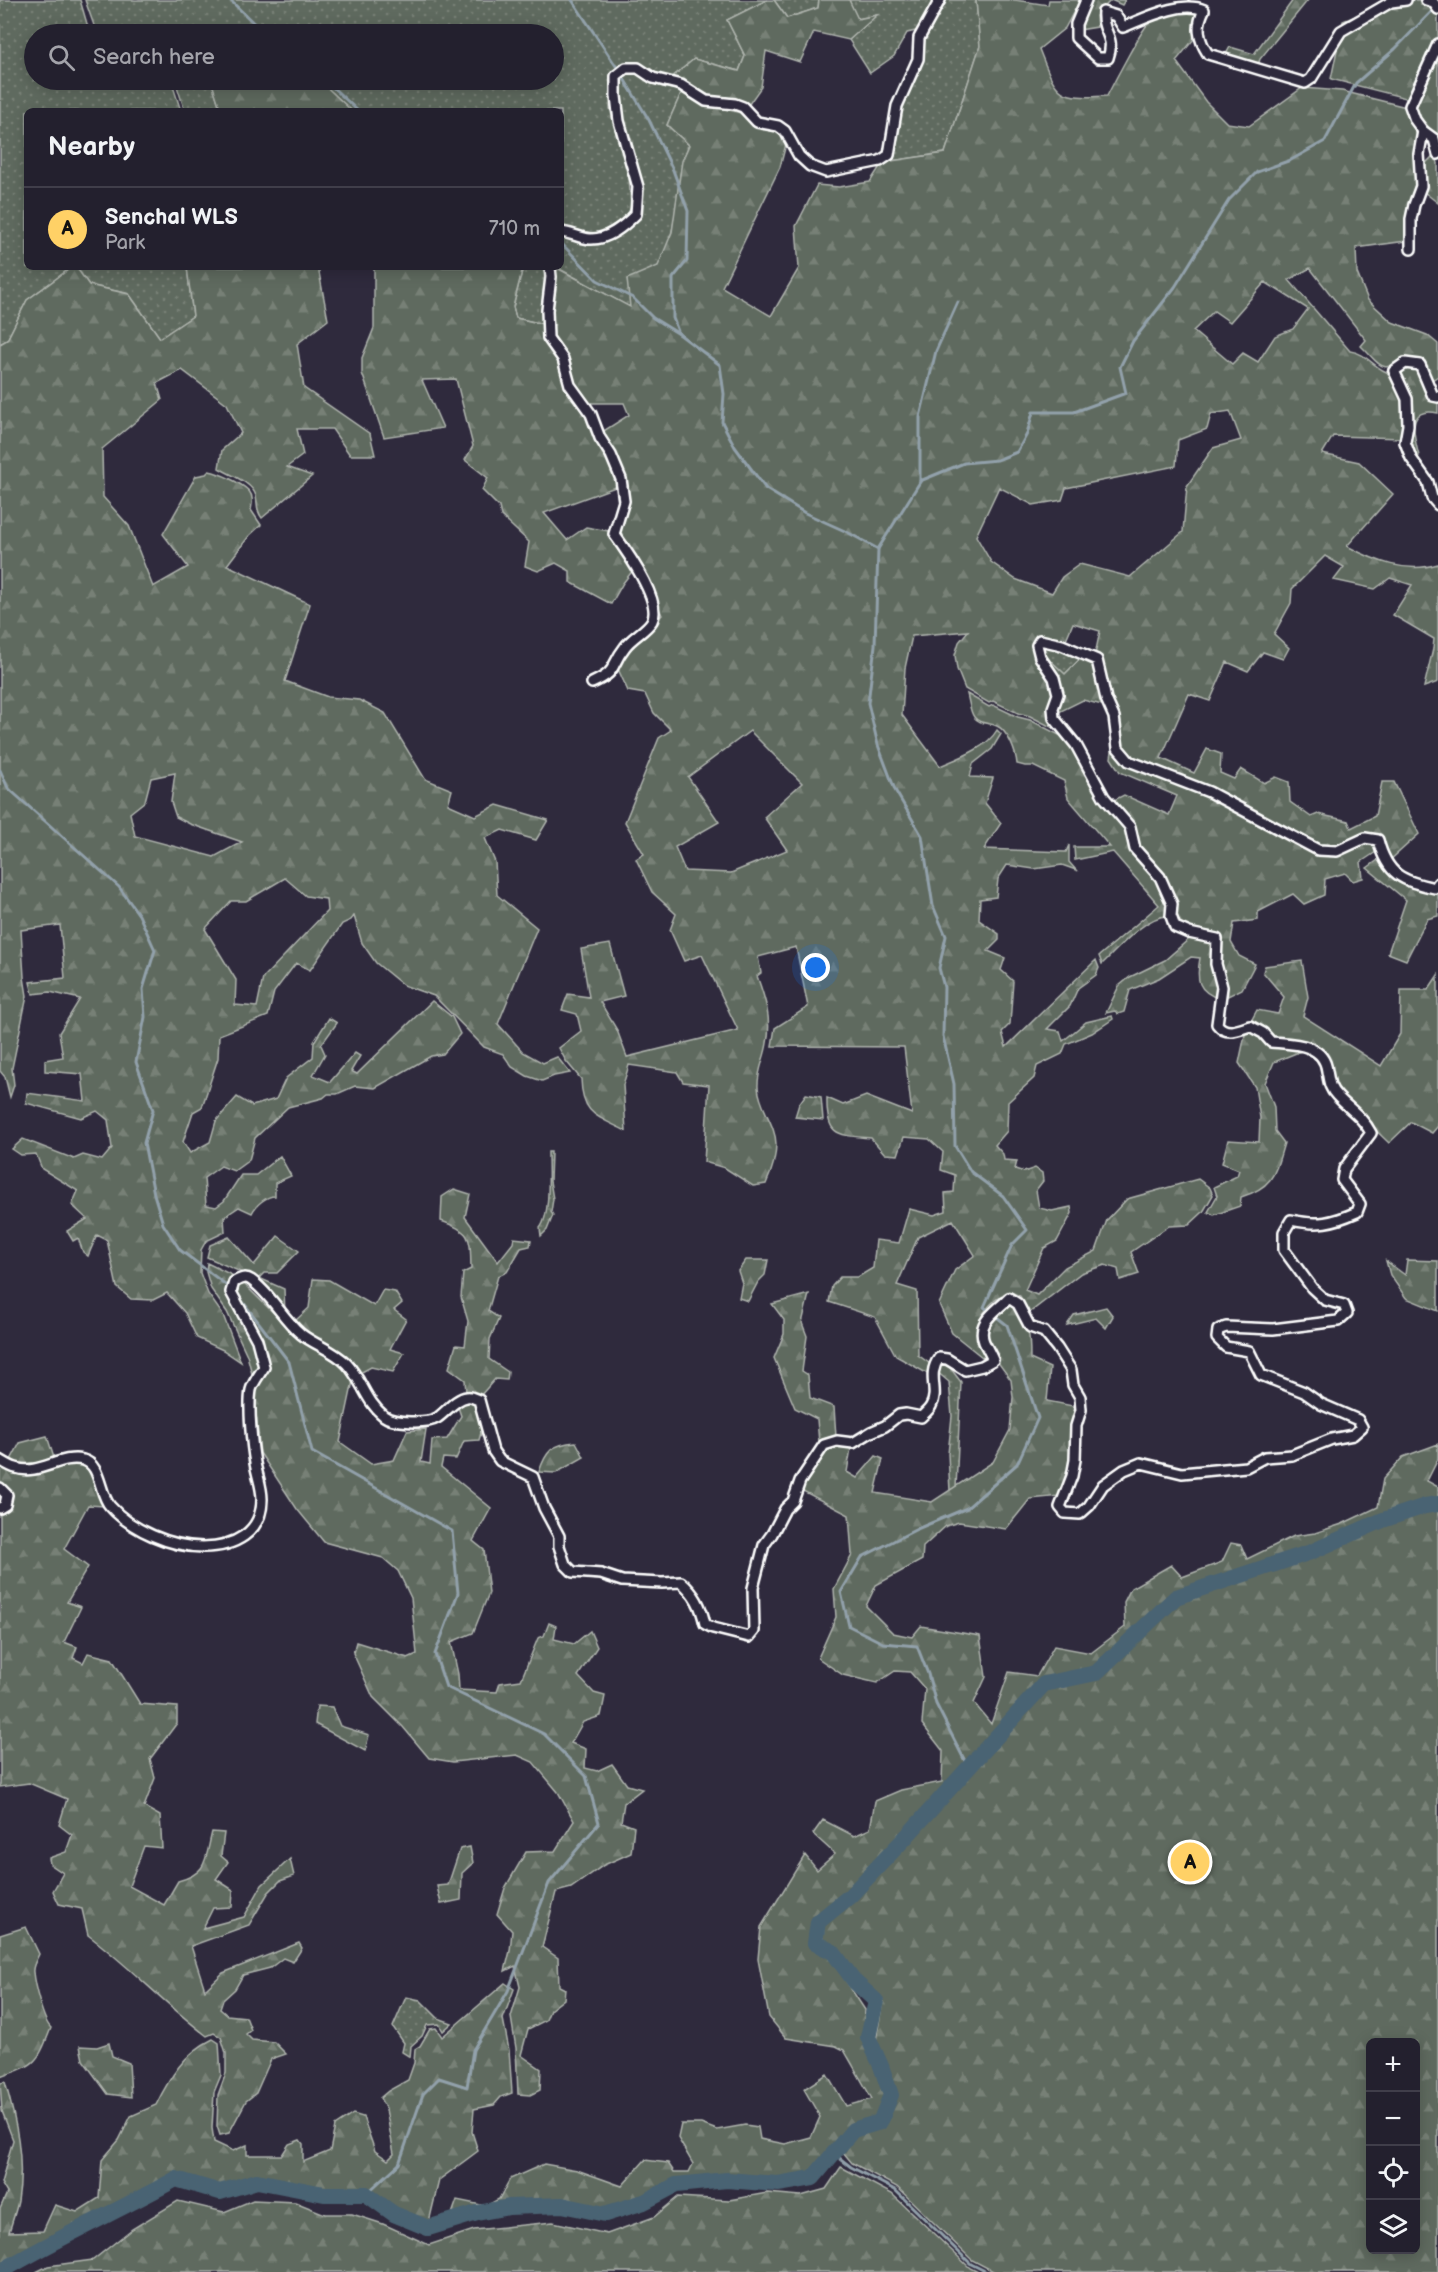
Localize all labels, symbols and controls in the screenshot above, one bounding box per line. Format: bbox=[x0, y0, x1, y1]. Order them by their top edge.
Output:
search box bbox=[24, 24, 564, 90]
icon: search bbox=[45, 41, 78, 74]
text: Search here bbox=[93, 44, 215, 71]
text: Nearby bbox=[48, 132, 135, 163]
text: Senchal WLS bbox=[105, 204, 238, 231]
text: A bbox=[61, 217, 74, 241]
text: 710 m bbox=[489, 217, 540, 241]
text: Park bbox=[105, 231, 145, 255]
your location bbox=[801, 953, 830, 982]
pin: A bbox=[1170, 1840, 1210, 1884]
map controls bbox=[1366, 2038, 1420, 2254]
button: + bbox=[1366, 2038, 1420, 2092]
button: − bbox=[1366, 2092, 1420, 2146]
button: locate bbox=[1366, 2146, 1420, 2200]
button: layers bbox=[1366, 2200, 1420, 2254]

